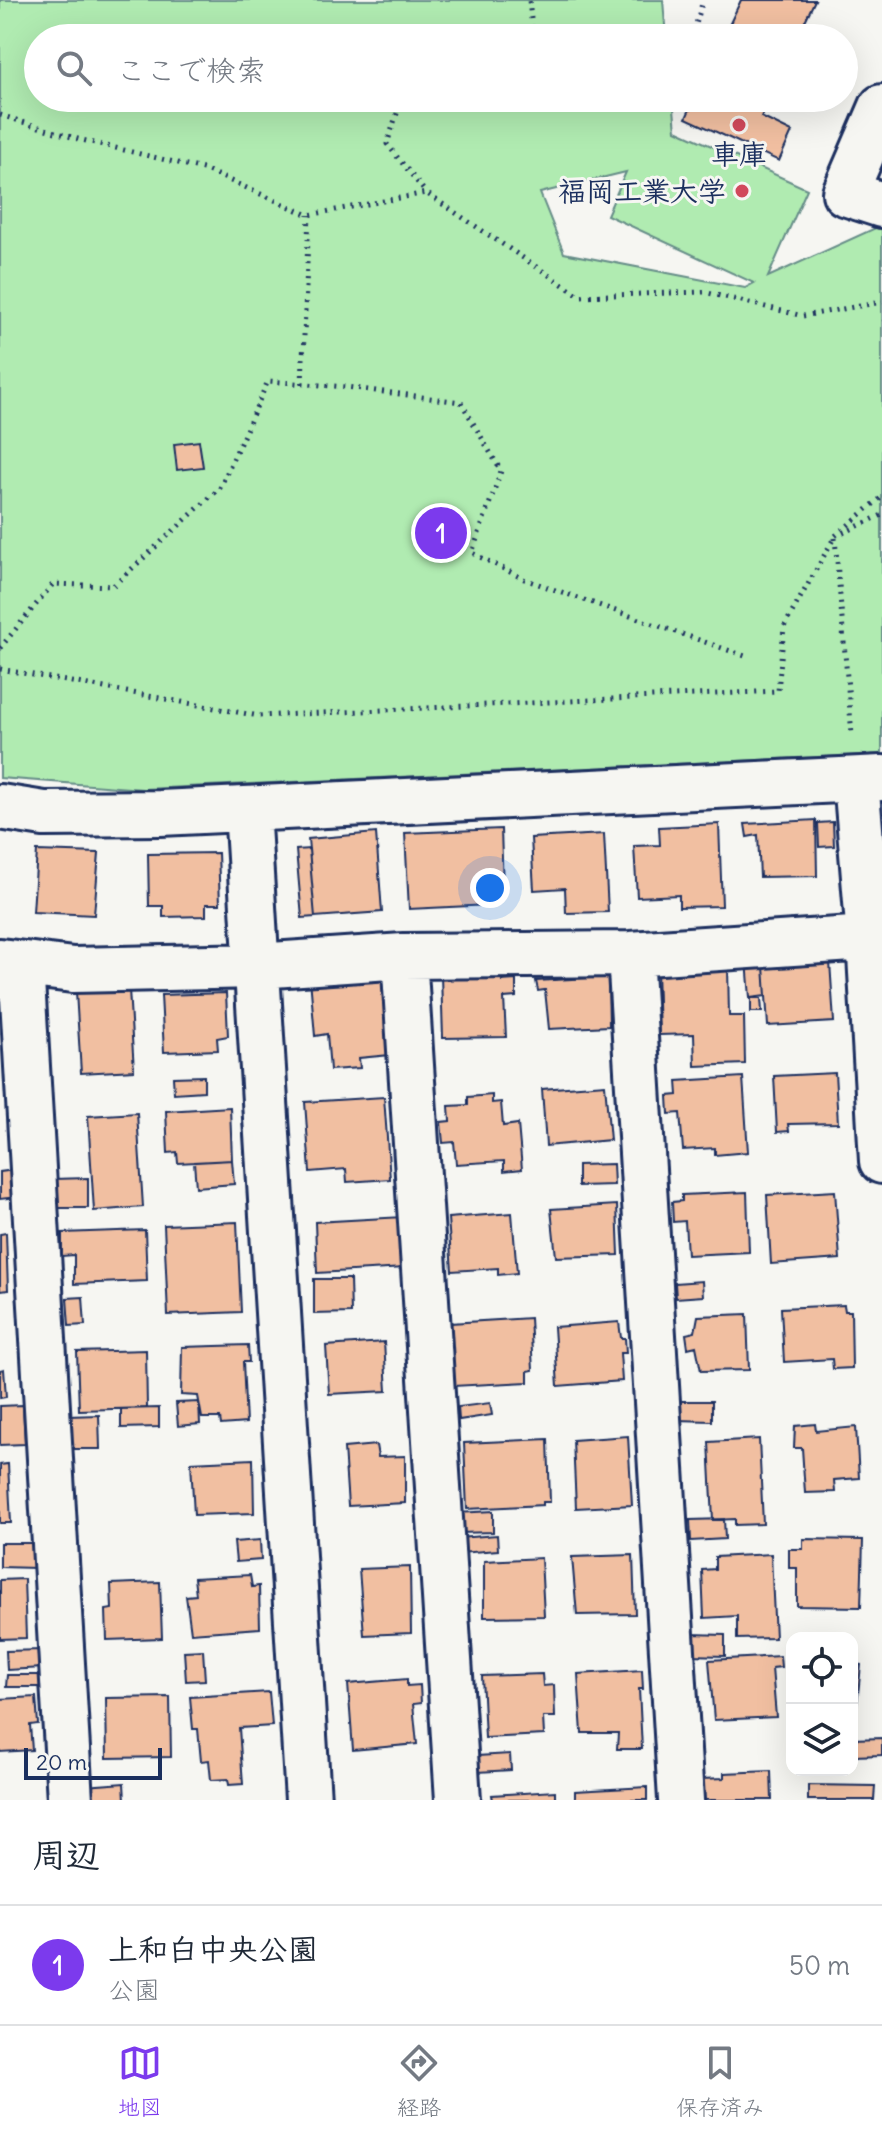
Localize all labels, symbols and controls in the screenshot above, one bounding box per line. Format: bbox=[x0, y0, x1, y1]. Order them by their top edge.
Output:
search box bbox=[24, 24, 858, 112]
icon: search bbox=[52, 46, 96, 90]
text: ここで検索 bbox=[116, 51, 266, 89]
marker: 車庫 bbox=[730, 116, 748, 134]
place label: 車庫 bbox=[711, 136, 767, 172]
place label: 福岡工業大学 bbox=[558, 173, 726, 209]
marker: 福岡工業大学 bbox=[733, 182, 751, 200]
pin: 1 bbox=[415, 503, 467, 563]
your location bbox=[470, 868, 510, 908]
map controls bbox=[786, 1632, 858, 1776]
button: locate bbox=[786, 1632, 858, 1704]
button: layers bbox=[786, 1704, 858, 1776]
scale bar bbox=[24, 1744, 162, 1780]
text: 20 m bbox=[36, 1748, 87, 1776]
text: 周辺 bbox=[32, 1833, 100, 1876]
text: 上和白中央公園 bbox=[108, 1930, 318, 1968]
text: 1 bbox=[53, 1949, 63, 1982]
text: 50 m bbox=[789, 1949, 850, 1982]
text: 公園 bbox=[108, 1973, 160, 2006]
tab: 地図 bbox=[118, 2041, 162, 2121]
tab: 経路 bbox=[397, 2041, 441, 2121]
tab: 保存済み bbox=[676, 2041, 764, 2121]

